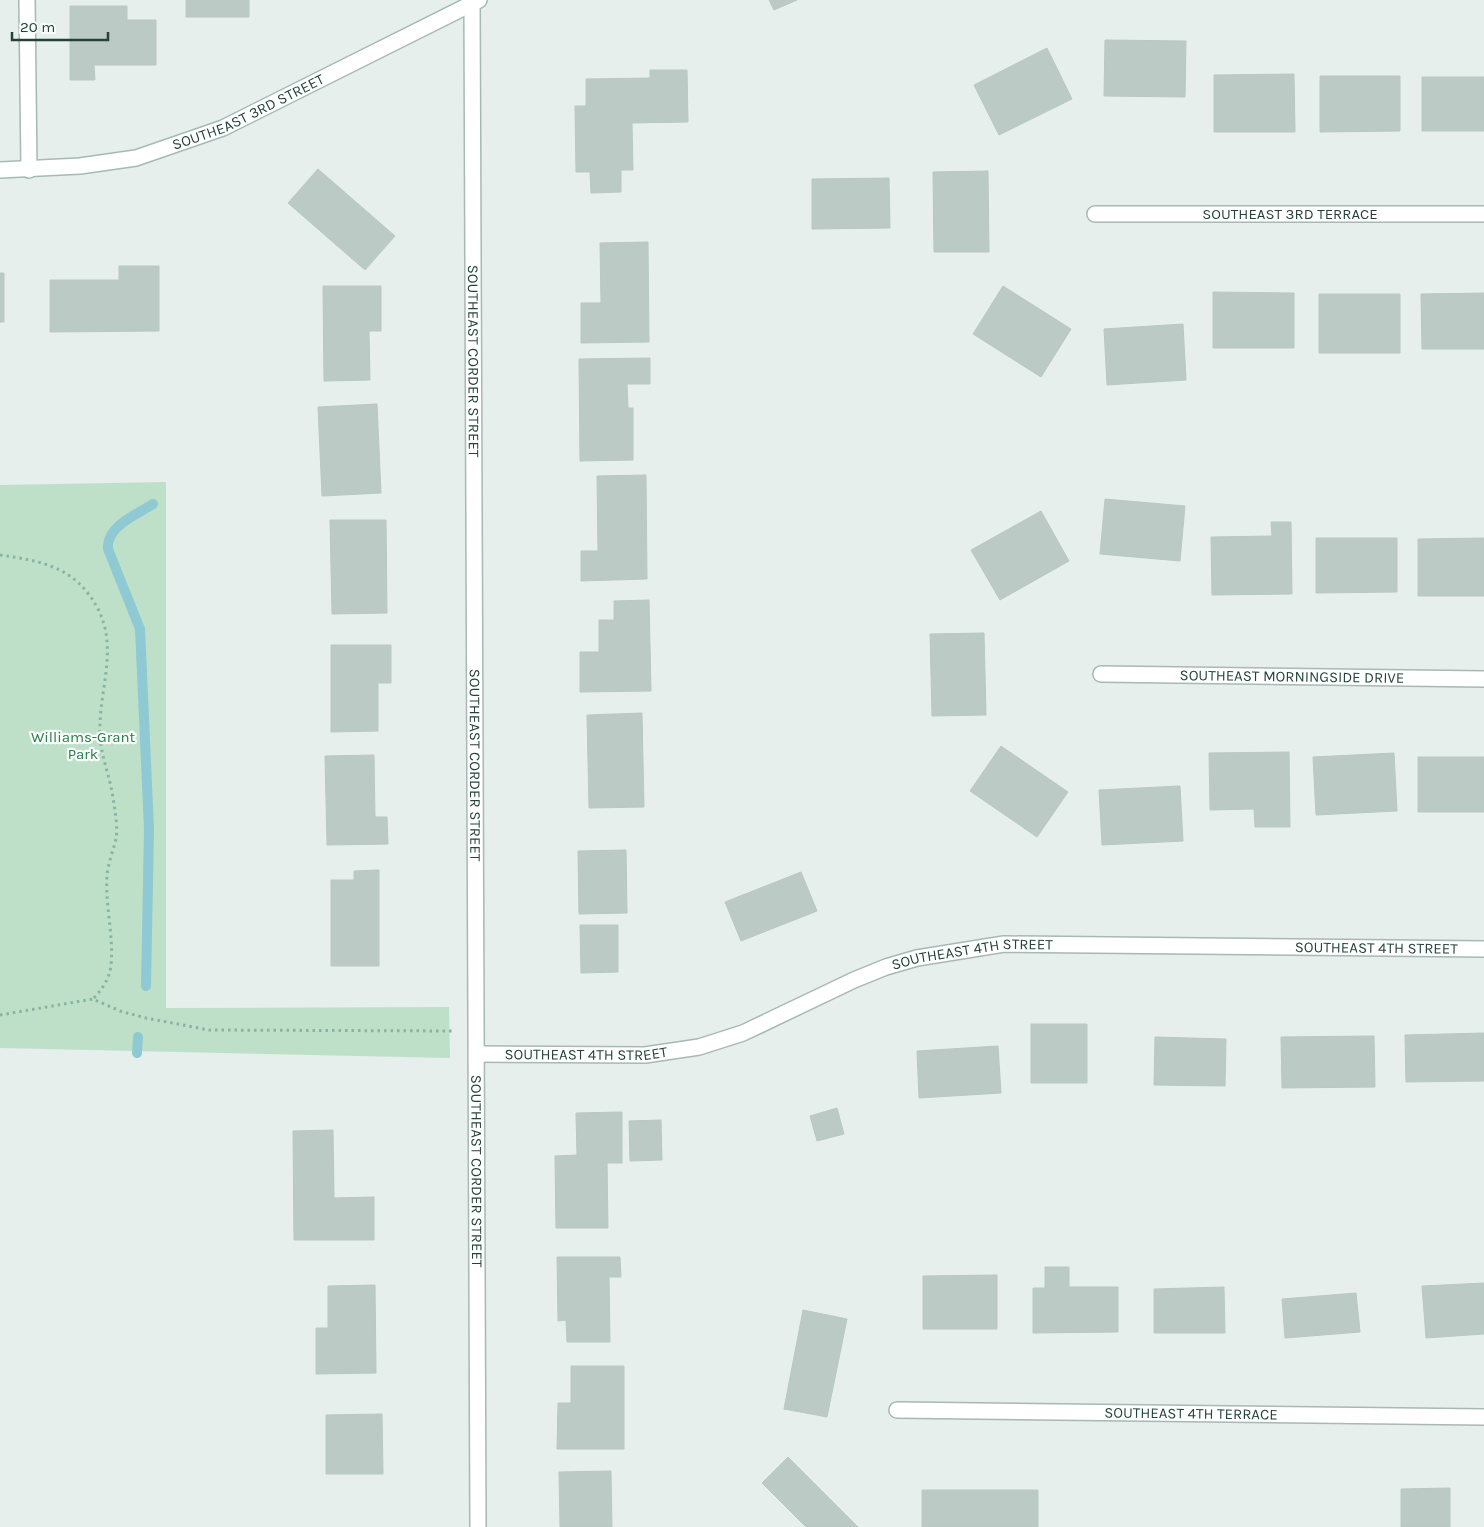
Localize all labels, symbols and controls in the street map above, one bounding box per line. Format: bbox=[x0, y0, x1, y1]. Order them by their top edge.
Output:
scale bar bbox=[12, 10, 109, 42]
text: 20 m bbox=[20, 18, 55, 36]
street label: SOUTHEAST 3RD STREET bbox=[170, 70, 327, 154]
street label: SOUTHEAST 3RD TERRACE bbox=[1202, 205, 1378, 223]
street label: SOUTHEAST CORDER STREET bbox=[464, 265, 483, 458]
street label: SOUTHEAST MORNINGSIDE DRIVE bbox=[1180, 666, 1404, 687]
street label: SOUTHEAST CORDER STREET bbox=[466, 669, 484, 862]
park label: Williams-Grant Park bbox=[31, 728, 135, 763]
street label: SOUTHEAST 4TH STREET bbox=[889, 935, 1053, 974]
street label: SOUTHEAST 4TH STREET bbox=[1295, 938, 1458, 958]
street label: SOUTHEAST 4TH STREET bbox=[504, 1043, 669, 1064]
street label: SOUTHEAST CORDER STREET bbox=[467, 1075, 486, 1268]
street label: SOUTHEAST 4TH TERRACE bbox=[1104, 1403, 1278, 1424]

